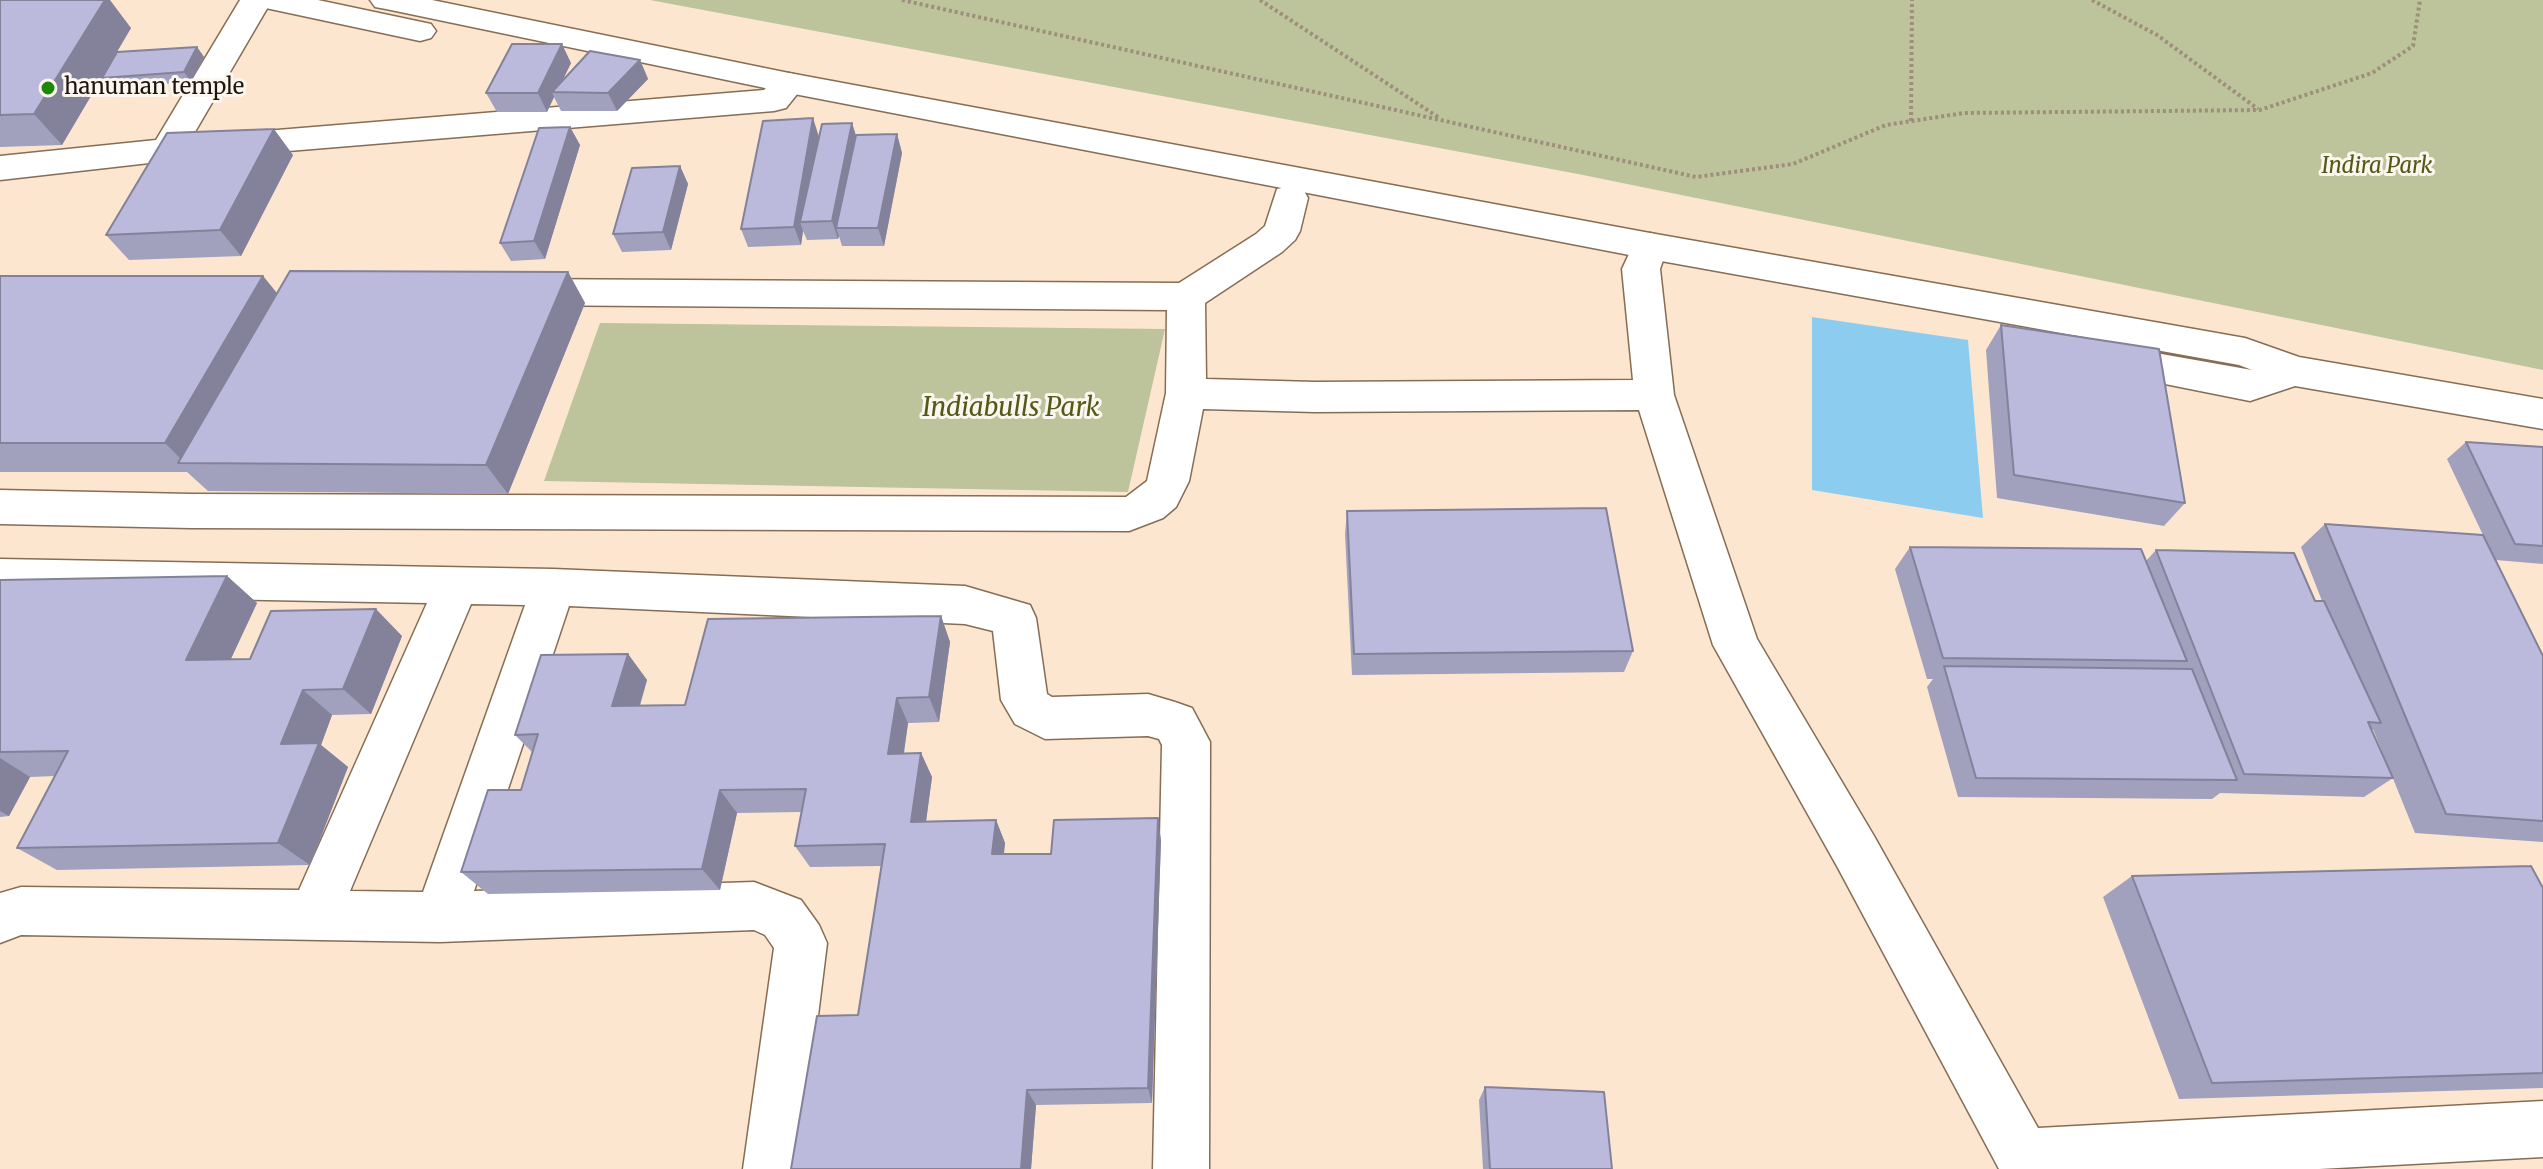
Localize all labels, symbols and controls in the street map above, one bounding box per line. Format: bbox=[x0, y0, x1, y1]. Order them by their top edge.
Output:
place label: hanuman temple bbox=[64, 75, 244, 101]
marker: hanuman temple bbox=[39, 79, 57, 97]
park label: Indira Park bbox=[2321, 154, 2433, 180]
park label: Indiabulls Park bbox=[922, 393, 1100, 425]

